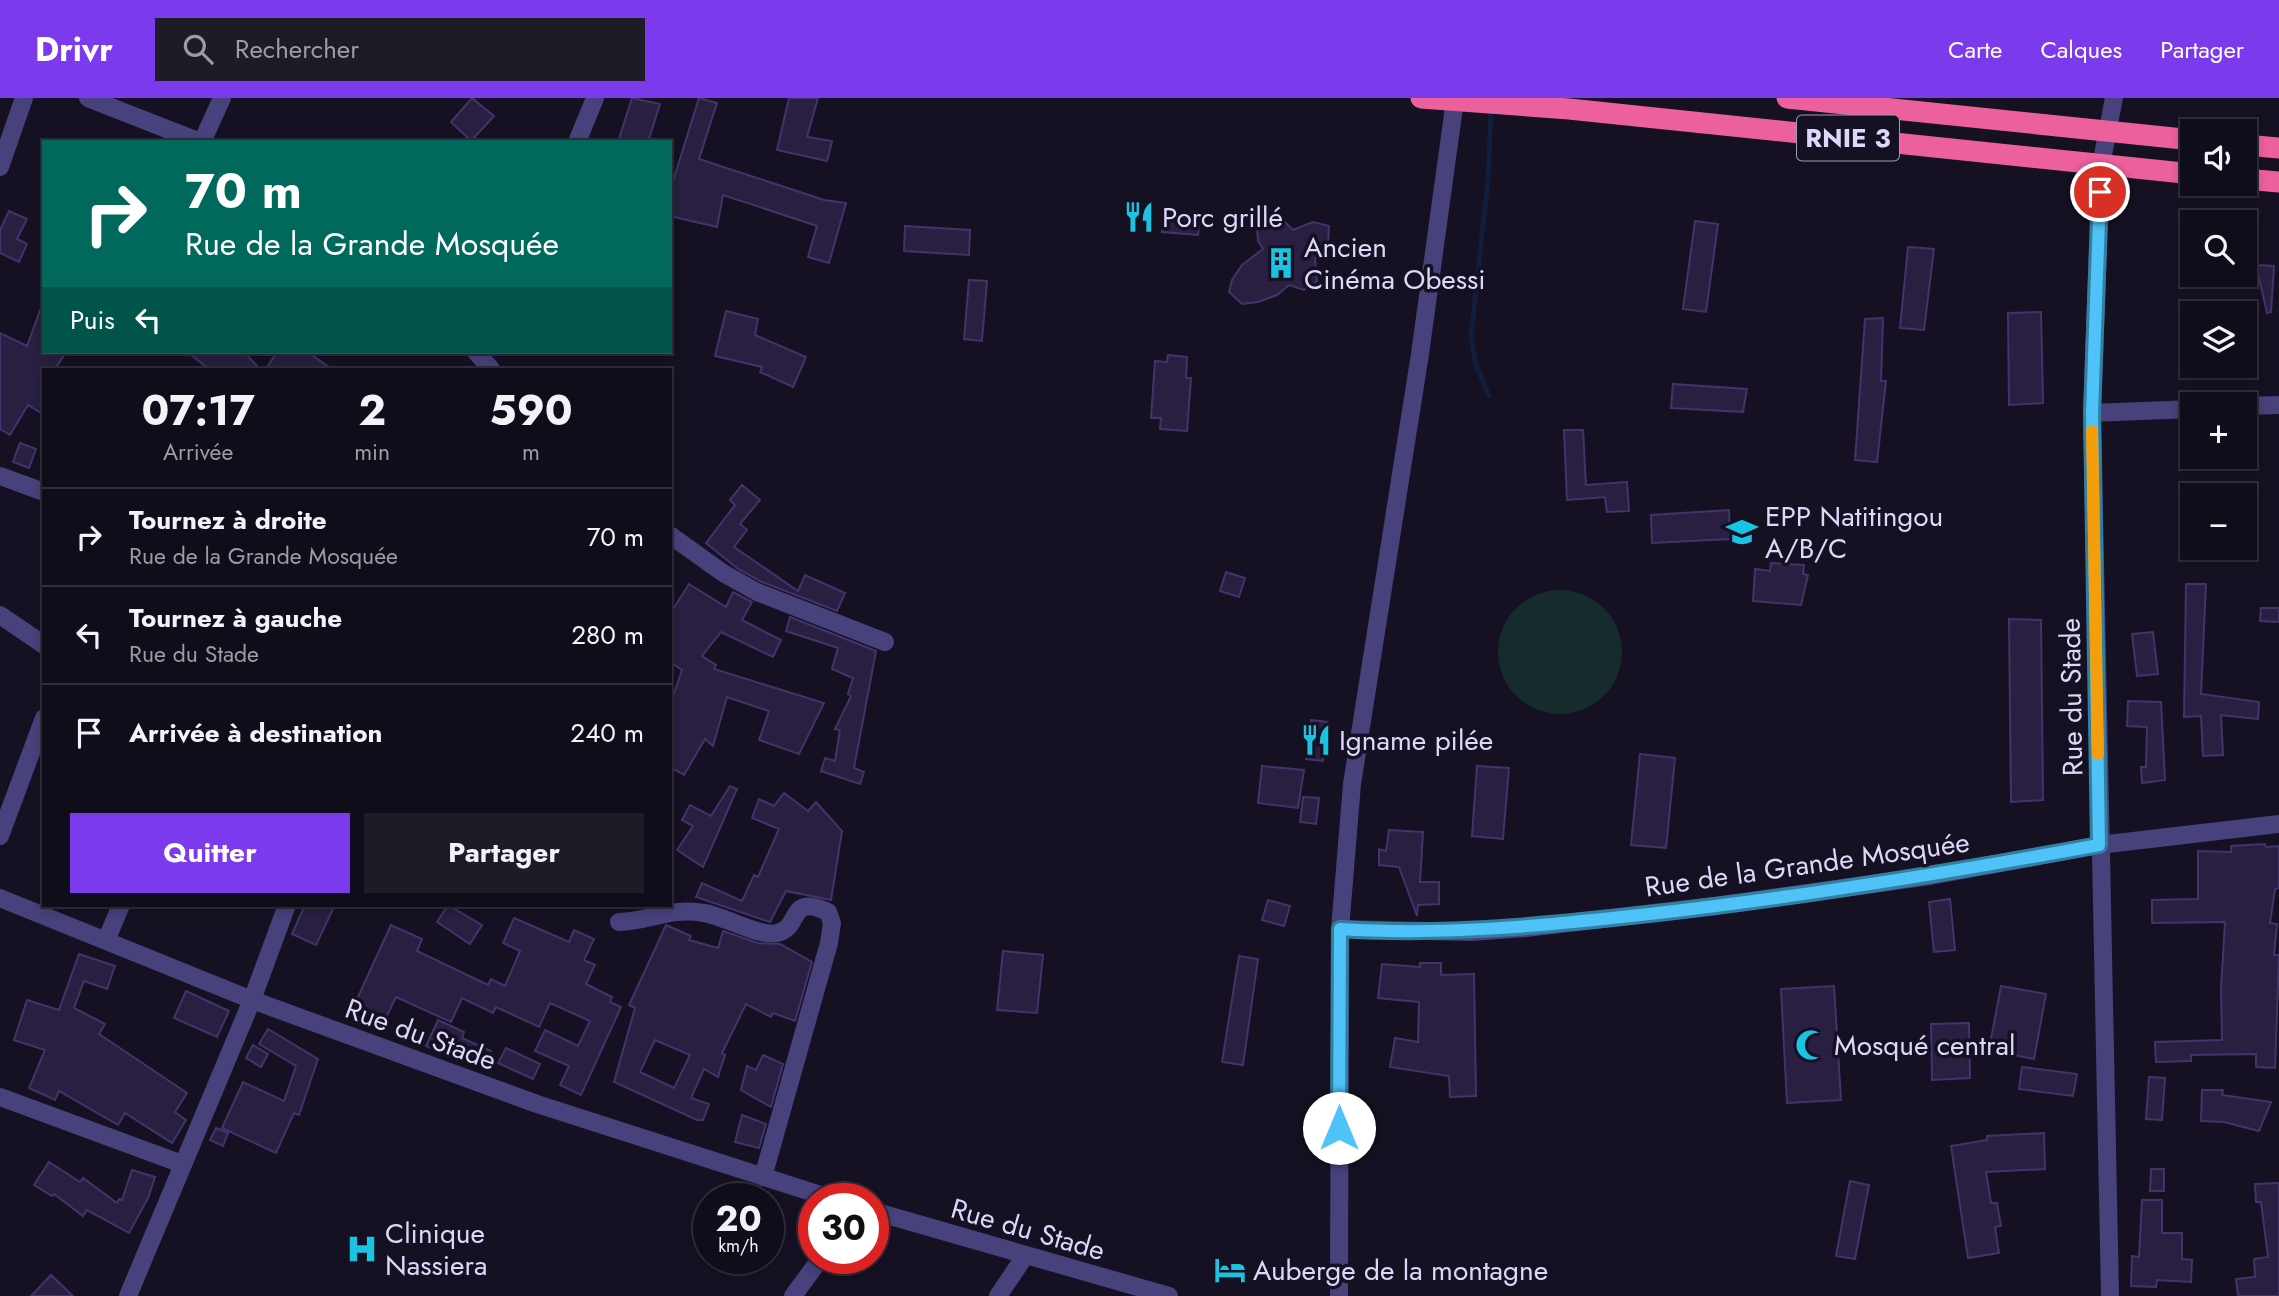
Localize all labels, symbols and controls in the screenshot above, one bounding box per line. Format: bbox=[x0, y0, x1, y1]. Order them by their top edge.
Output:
search box bbox=[155, 18, 645, 81]
text: Drivr bbox=[35, 26, 113, 73]
icon: search bbox=[179, 30, 217, 68]
text: Rechercher bbox=[235, 30, 359, 68]
text: Carte bbox=[1948, 32, 2002, 67]
text: Calques bbox=[2040, 32, 2122, 67]
text: Partager bbox=[2160, 32, 2244, 67]
road number: RNIE 3 bbox=[1797, 116, 1899, 160]
map controls bbox=[2180, 119, 2257, 560]
button: sound bbox=[2180, 119, 2257, 196]
text: 70 m bbox=[185, 156, 302, 226]
pin bbox=[2070, 162, 2130, 222]
icon: right bbox=[70, 168, 161, 259]
icon: arrive bbox=[2081, 173, 2119, 211]
place label: Porc grillé bbox=[1162, 197, 1283, 238]
restaurant icon: Porc grillé bbox=[1122, 200, 1156, 234]
button: search bbox=[2180, 210, 2257, 287]
text: Rue de la Grande Mosquée bbox=[185, 221, 559, 267]
place label: Ancien Cinéma Obessi bbox=[1304, 227, 1486, 300]
building icon: Ancien Cinéma Obessi bbox=[1264, 246, 1298, 280]
text: Puis bbox=[70, 301, 115, 339]
icon: left bbox=[129, 301, 167, 339]
button: layers bbox=[2180, 301, 2257, 378]
text: 07:17 bbox=[141, 380, 255, 441]
text: 2 bbox=[358, 380, 386, 441]
text: 590 bbox=[490, 380, 573, 441]
button: + bbox=[2180, 392, 2257, 469]
text: Arrivée bbox=[163, 435, 233, 469]
text: min bbox=[354, 435, 390, 469]
text: m bbox=[522, 435, 540, 469]
button: − bbox=[2180, 483, 2257, 560]
place label: EPP Natitingou A/B/C bbox=[1765, 496, 1943, 569]
text: Tournez à droite bbox=[129, 501, 327, 539]
school or university icon: EPP Natitingou A/B/C bbox=[1725, 515, 1759, 549]
icon: right bbox=[70, 518, 108, 556]
text: 70 m bbox=[587, 518, 644, 556]
text: Rue de la Grande Mosquée bbox=[129, 539, 398, 573]
text: Tournez à gauche bbox=[129, 599, 342, 637]
icon: left bbox=[70, 616, 108, 654]
text: 280 m bbox=[571, 616, 644, 654]
street label: Rue du Stade bbox=[2050, 618, 2093, 776]
text: Rue du Stade bbox=[129, 637, 259, 671]
icon: arrive bbox=[70, 714, 108, 752]
text: Arrivée à destination bbox=[129, 714, 382, 752]
text: 240 m bbox=[570, 714, 644, 752]
place label: Igname pilée bbox=[1339, 720, 1493, 761]
restaurant icon: Igname pilée bbox=[1299, 723, 1333, 757]
button: Quitter bbox=[70, 813, 350, 893]
button: Partager bbox=[364, 813, 644, 893]
street label: Rue de la Grande Mosquée bbox=[1642, 821, 1972, 908]
street label: Rue du Stade bbox=[339, 988, 502, 1081]
place label: Mosqué central bbox=[1834, 1025, 2015, 1066]
mosque icon: Mosqué central bbox=[1794, 1028, 1828, 1062]
position arrow bbox=[1302, 1091, 1376, 1165]
speed limit sign: 30 bbox=[798, 1183, 889, 1274]
street label: Rue du Stade bbox=[946, 1188, 1110, 1271]
text: 20 bbox=[715, 1194, 762, 1244]
place label: Clinique Nassiera bbox=[385, 1213, 488, 1286]
hospital icon: Clinique Nassiera bbox=[345, 1232, 379, 1266]
text: km/h bbox=[718, 1233, 759, 1259]
place label: Auberge de la montagne bbox=[1253, 1250, 1548, 1291]
hotel icon: Auberge de la montagne bbox=[1213, 1253, 1247, 1287]

